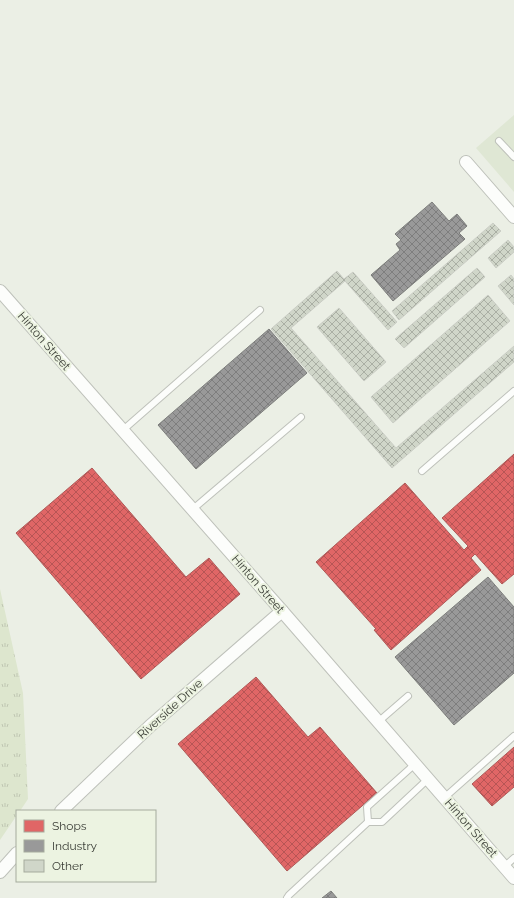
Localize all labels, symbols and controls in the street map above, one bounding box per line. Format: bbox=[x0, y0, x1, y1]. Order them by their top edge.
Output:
street label: Hinton Street bbox=[15, 309, 73, 373]
street label: Hinton Street bbox=[229, 552, 287, 616]
street label: Riverside Drive bbox=[135, 676, 205, 742]
street label: Hinton Street bbox=[442, 796, 500, 860]
legend bbox=[16, 810, 156, 882]
text: Shops bbox=[52, 819, 87, 833]
text: Industry bbox=[52, 839, 98, 853]
text: Other bbox=[52, 859, 84, 873]

